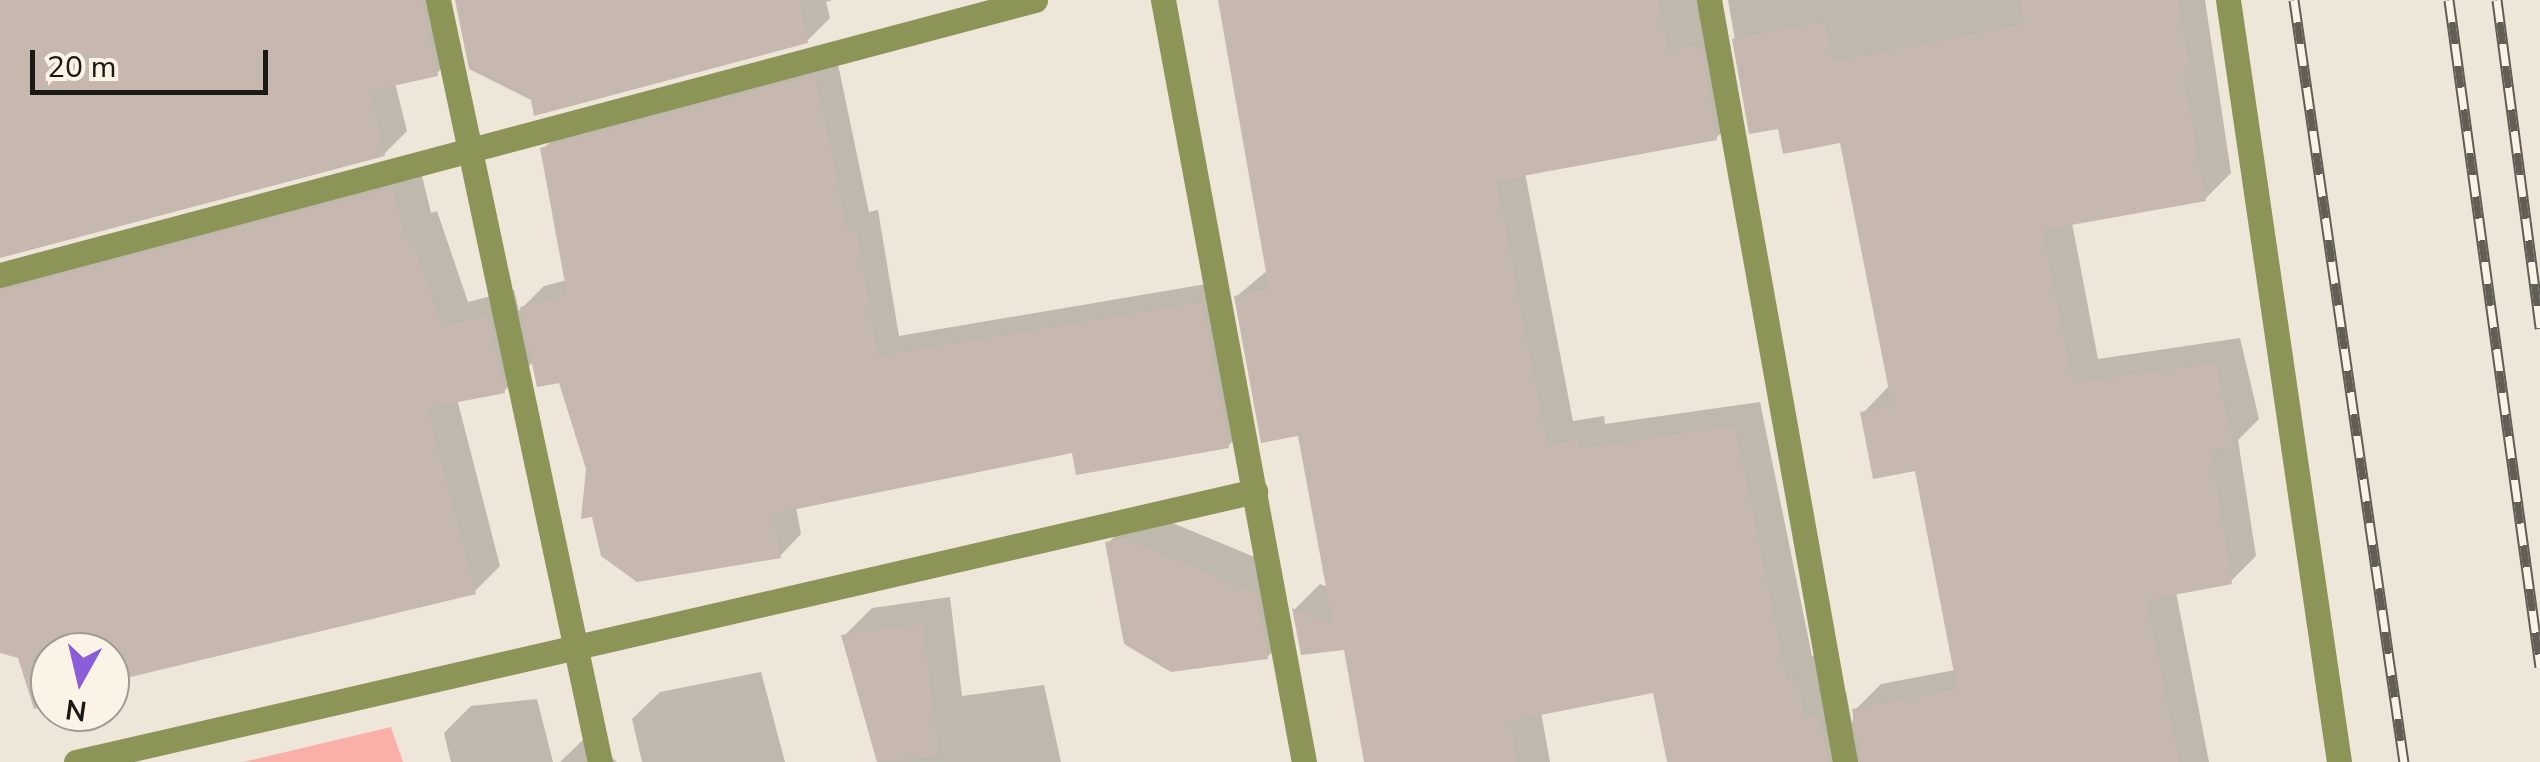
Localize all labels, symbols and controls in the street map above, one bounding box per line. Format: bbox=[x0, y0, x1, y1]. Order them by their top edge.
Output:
scale bar bbox=[35, 30, 272, 92]
text: 20 m bbox=[47, 47, 116, 88]
north arrow bbox=[30, 632, 130, 732]
text: N bbox=[63, 689, 89, 730]

